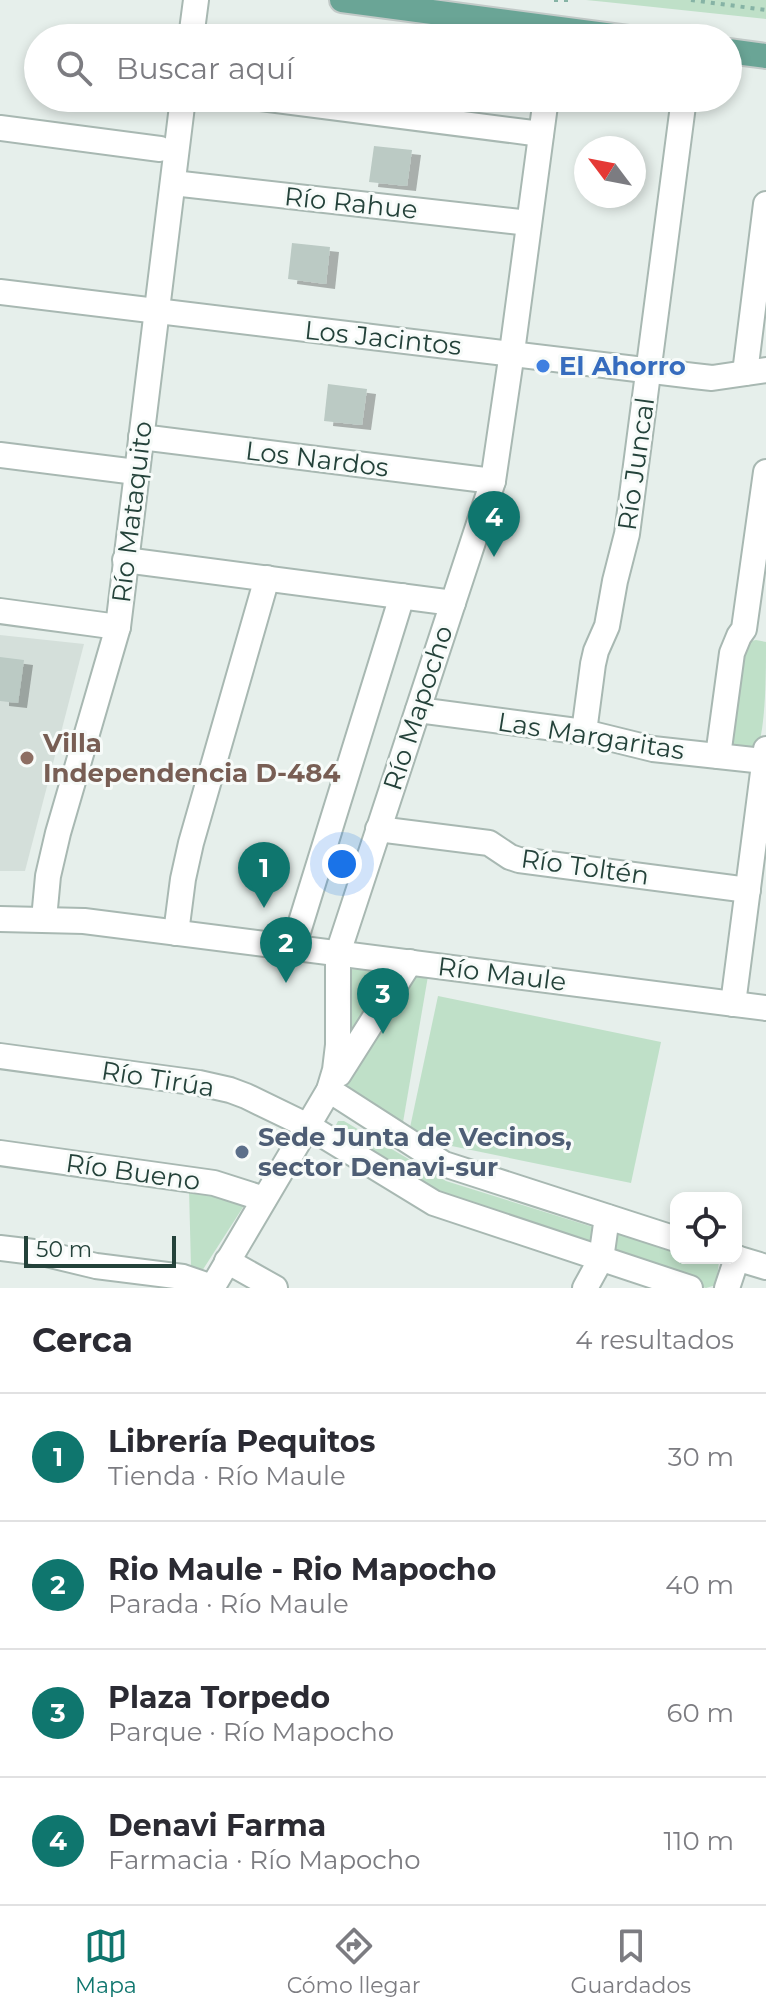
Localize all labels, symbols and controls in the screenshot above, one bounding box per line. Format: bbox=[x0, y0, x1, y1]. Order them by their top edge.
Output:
search box bbox=[24, 24, 742, 112]
icon: search bbox=[52, 46, 96, 90]
text: Buscar aquí bbox=[116, 50, 294, 87]
north arrow bbox=[574, 136, 646, 208]
street label: Río Rahue bbox=[283, 180, 419, 226]
street label: Los Jacintos bbox=[303, 314, 463, 362]
place label: El Ahorro bbox=[559, 350, 686, 382]
marker: El Ahorro bbox=[534, 357, 552, 375]
street label: Río Juncal bbox=[611, 395, 661, 533]
street label: Río Mataquito bbox=[105, 419, 159, 605]
street label: Los Nardos bbox=[244, 434, 390, 484]
pin: 4 bbox=[468, 491, 520, 557]
street label: Río Mapocho bbox=[376, 622, 460, 794]
street label: Las Margaritas bbox=[495, 705, 687, 767]
place label: Villa Independencia D-484 bbox=[42, 727, 340, 789]
marker: Villa Independencia D-484 bbox=[18, 749, 36, 767]
pin: 1 bbox=[238, 842, 290, 908]
street label: Río Toltén bbox=[519, 842, 651, 892]
your location bbox=[322, 844, 362, 884]
pin: 2 bbox=[260, 917, 312, 983]
street label: Río Maule bbox=[436, 950, 568, 998]
pin: 3 bbox=[357, 968, 409, 1034]
street label: Río Tirúa bbox=[99, 1054, 217, 1104]
place label: Sede Junta de Vecinos, sector Denavi-sur bbox=[258, 1121, 572, 1183]
marker: Sede Junta de Vecinos, sector Denavi-sur bbox=[233, 1143, 251, 1161]
street label: Río Bueno bbox=[64, 1147, 202, 1197]
map controls bbox=[670, 1192, 742, 1264]
button: locate bbox=[670, 1192, 742, 1264]
scale bar bbox=[24, 1232, 176, 1268]
text: 50 m bbox=[36, 1236, 92, 1263]
text: Cerca bbox=[32, 1319, 133, 1361]
text: 4 resultados bbox=[575, 1324, 734, 1356]
text: Librería Pequitos bbox=[108, 1423, 375, 1460]
text: 1 bbox=[53, 1441, 63, 1473]
text: 30 m bbox=[668, 1441, 734, 1473]
text: Tienda · Río Maule bbox=[108, 1460, 346, 1492]
text: Rio Maule - Rio Mapocho bbox=[108, 1551, 496, 1588]
text: 2 bbox=[50, 1569, 66, 1601]
text: 40 m bbox=[665, 1569, 734, 1601]
text: Parada · Río Maule bbox=[108, 1588, 349, 1620]
text: Plaza Torpedo bbox=[108, 1679, 330, 1716]
text: 3 bbox=[50, 1697, 66, 1729]
text: 60 m bbox=[667, 1697, 734, 1729]
text: Parque · Río Mapocho bbox=[108, 1716, 394, 1748]
text: Denavi Farma bbox=[108, 1807, 326, 1844]
text: 4 bbox=[49, 1825, 67, 1857]
text: 110 m bbox=[664, 1825, 734, 1857]
text: Farmacia · Río Mapocho bbox=[108, 1844, 421, 1876]
tab: Mapa bbox=[75, 1924, 137, 1999]
tab: Cómo llegar bbox=[287, 1924, 420, 1999]
tab: Guardados bbox=[570, 1924, 691, 1999]

